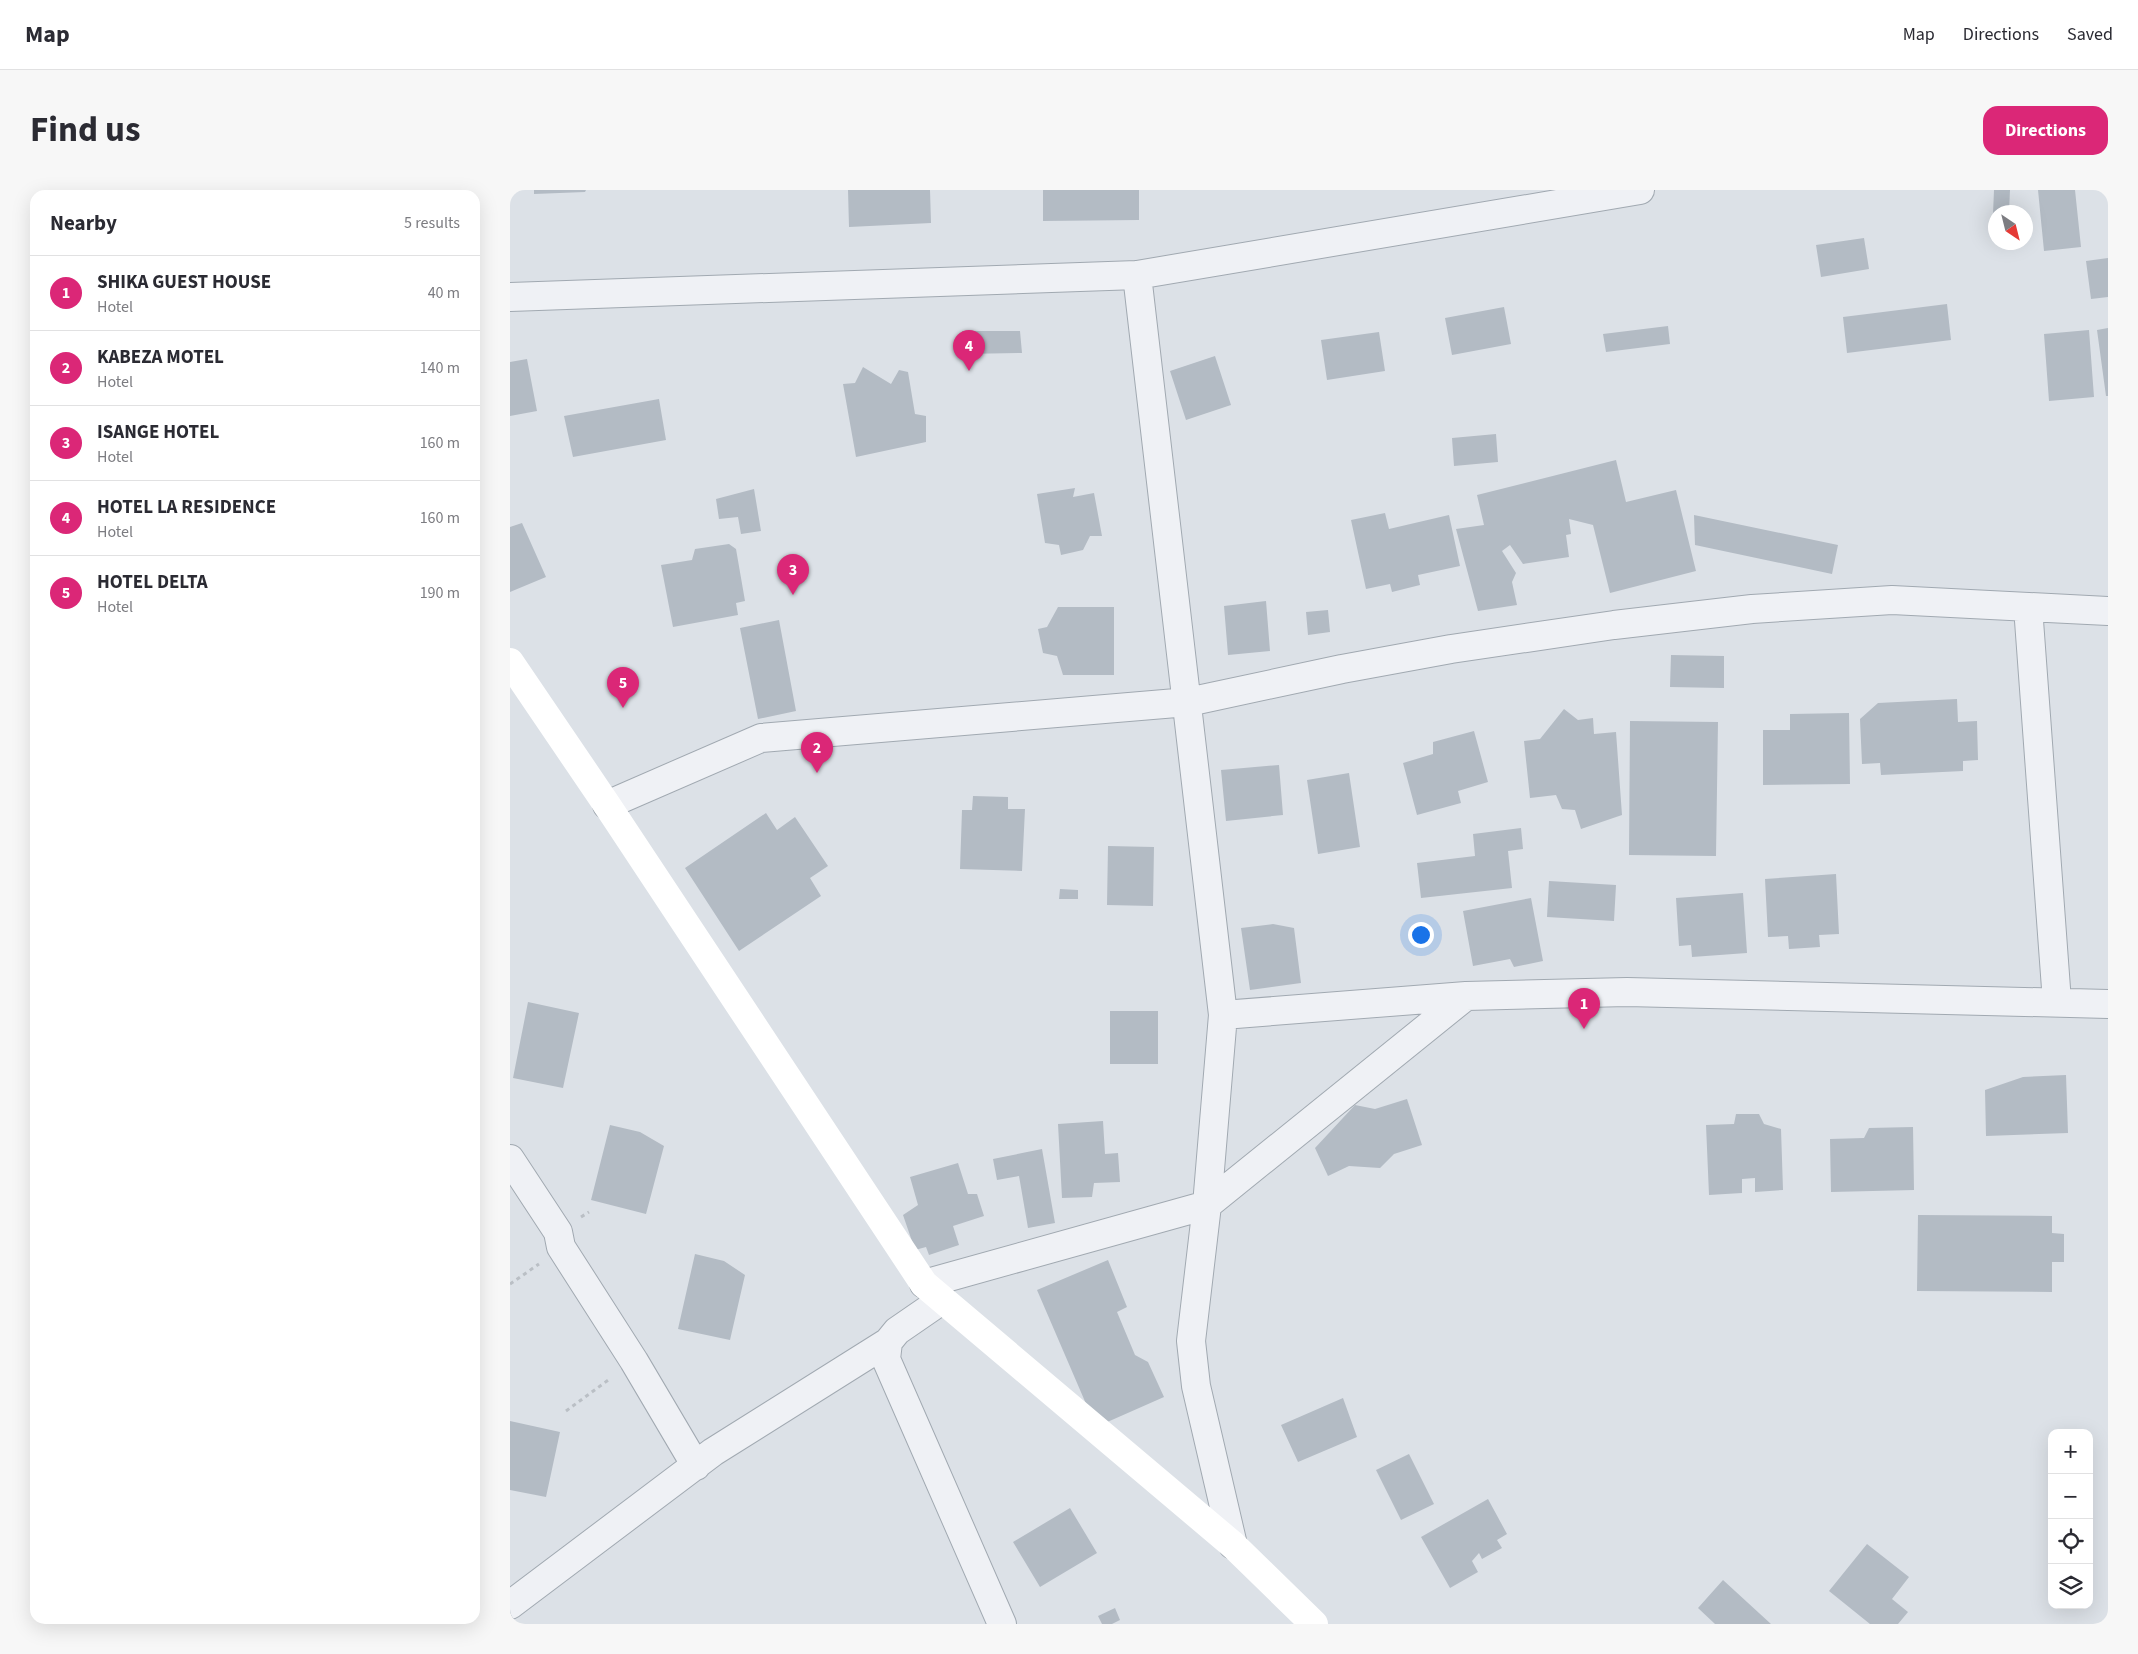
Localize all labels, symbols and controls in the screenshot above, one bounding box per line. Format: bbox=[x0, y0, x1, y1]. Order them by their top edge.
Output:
text: Map bbox=[25, 17, 70, 52]
text: Map bbox=[1903, 22, 1935, 47]
text: Directions bbox=[1963, 22, 2039, 47]
text: Saved bbox=[2067, 22, 2113, 47]
text: Find us bbox=[30, 105, 140, 155]
button: Directions bbox=[1983, 106, 2108, 155]
north arrow bbox=[1988, 205, 2033, 250]
text: Nearby bbox=[50, 208, 117, 238]
text: 5 results bbox=[404, 212, 460, 234]
text: SHIKA GUEST HOUSE bbox=[97, 269, 271, 296]
text: 1 bbox=[62, 282, 70, 304]
text: 40 m bbox=[428, 282, 460, 304]
text: Hotel bbox=[97, 296, 133, 318]
pin: 4 bbox=[953, 330, 985, 371]
text: KABEZA MOTEL bbox=[97, 344, 224, 371]
text: 2 bbox=[62, 357, 70, 379]
text: 140 m bbox=[420, 357, 460, 379]
text: Hotel bbox=[97, 371, 133, 393]
text: ISANGE HOTEL bbox=[97, 419, 219, 446]
text: 3 bbox=[62, 432, 70, 454]
text: 160 m bbox=[420, 432, 460, 454]
text: Hotel bbox=[97, 446, 133, 468]
text: HOTEL LA RESIDENCE bbox=[97, 494, 276, 521]
text: 4 bbox=[62, 507, 70, 529]
text: 160 m bbox=[420, 507, 460, 529]
text: Hotel bbox=[97, 521, 133, 543]
pin: 3 bbox=[777, 554, 809, 595]
text: HOTEL DELTA bbox=[97, 569, 208, 596]
text: 5 bbox=[62, 582, 70, 604]
text: 190 m bbox=[420, 582, 460, 604]
text: Hotel bbox=[97, 596, 133, 618]
pin: 5 bbox=[607, 667, 639, 708]
pin: 2 bbox=[801, 732, 833, 773]
your location bbox=[1408, 922, 1434, 948]
pin: 1 bbox=[1568, 988, 1600, 1029]
map controls bbox=[2048, 1429, 2093, 1609]
button: + bbox=[2048, 1429, 2093, 1474]
button: − bbox=[2048, 1474, 2093, 1519]
button: locate bbox=[2048, 1519, 2093, 1564]
button: layers bbox=[2048, 1564, 2093, 1609]

